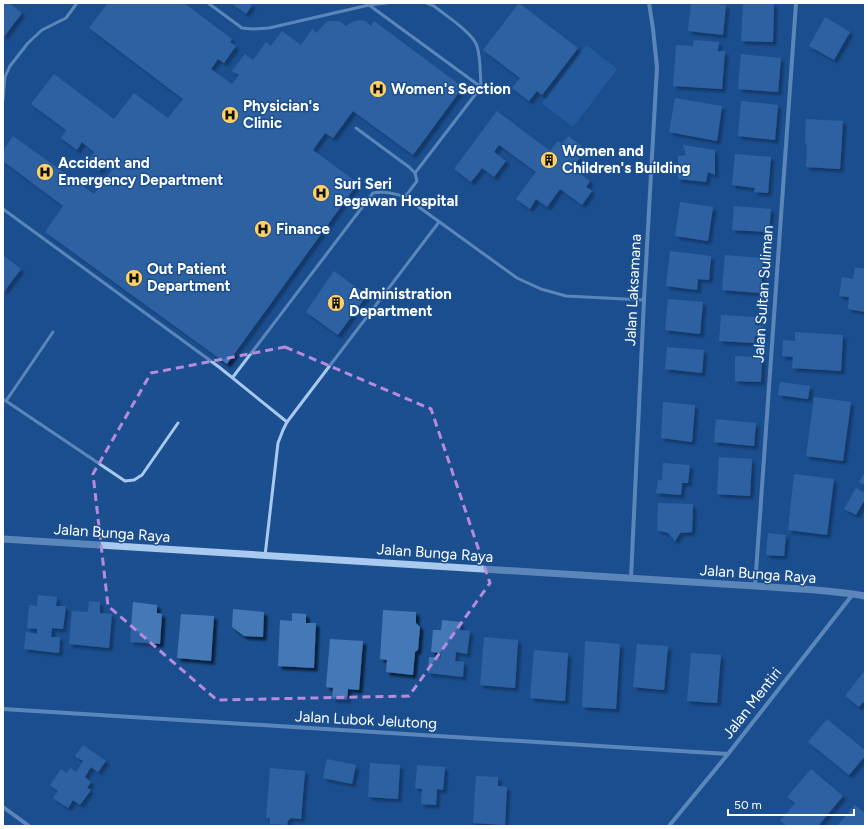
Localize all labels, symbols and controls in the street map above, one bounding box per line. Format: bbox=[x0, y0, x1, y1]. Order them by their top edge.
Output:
hospital icon: Women's Section bbox=[368, 79, 388, 99]
place label: Women's Section bbox=[391, 80, 511, 98]
place label: Physician's Clinic bbox=[243, 97, 319, 132]
hospital icon: Physician's Clinic bbox=[220, 105, 240, 125]
place label: Women and Children's Building bbox=[562, 142, 690, 177]
building icon: Women and Children's Building bbox=[539, 150, 559, 170]
place label: Accident and Emergency Department bbox=[58, 154, 223, 189]
hospital icon: Accident and Emergency Department bbox=[35, 162, 55, 182]
place label: Suri Seri Begawan Hospital bbox=[334, 175, 458, 210]
hospital icon: Suri Seri Begawan Hospital bbox=[311, 183, 331, 203]
hospital icon: Finance bbox=[253, 219, 273, 239]
place label: Finance bbox=[276, 220, 330, 238]
street label: Jalan Sultan Suliman bbox=[749, 225, 777, 363]
street label: Jalan Laksamana bbox=[621, 234, 645, 346]
place label: Out Patient Department bbox=[147, 260, 230, 295]
hospital icon: Out Patient Department bbox=[124, 268, 144, 288]
place label: Administration Department bbox=[349, 285, 452, 320]
building icon: Administration Department bbox=[326, 293, 346, 313]
street label: Jalan Bunga Raya bbox=[53, 520, 171, 546]
street label: Jalan Bunga Raya bbox=[376, 540, 494, 566]
street label: Jalan Bunga Raya bbox=[699, 561, 817, 587]
street label: Jalan Mentiri bbox=[719, 664, 785, 742]
street label: Jalan Lubok Jelutong bbox=[295, 707, 437, 733]
scale bar bbox=[728, 791, 854, 817]
text: 50 m bbox=[734, 798, 762, 812]

